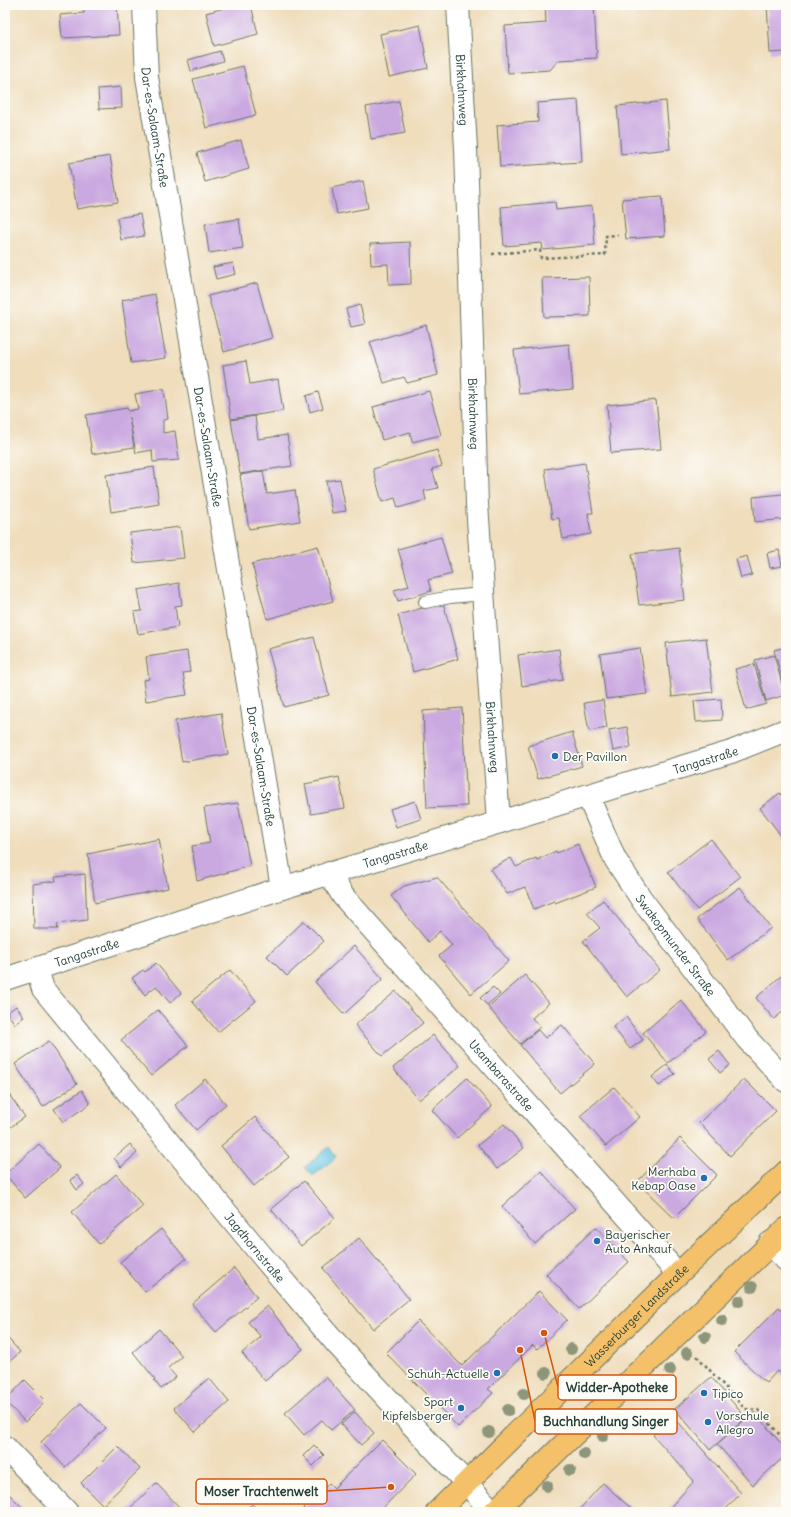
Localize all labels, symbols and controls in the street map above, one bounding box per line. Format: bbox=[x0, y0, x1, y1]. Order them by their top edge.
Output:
street label: Birkhahnweg bbox=[453, 54, 472, 126]
street label: Dar-es-Salaam-Straße bbox=[139, 67, 173, 188]
street label: Birkhahnweg bbox=[466, 378, 483, 450]
street label: Dar-es-Salaam-Straße bbox=[191, 386, 226, 508]
street label: Birkhahnweg bbox=[483, 701, 503, 773]
street label: Dar-es-Salaam-Straße bbox=[244, 705, 279, 828]
street label: Tangastraße bbox=[671, 743, 740, 777]
place label: Der Pavillon bbox=[563, 749, 627, 764]
marker: Der Pavillon bbox=[550, 751, 560, 761]
street label: Tangastraße bbox=[361, 837, 430, 871]
street label: Swakopmunder Straße bbox=[633, 891, 719, 999]
street label: Tangastraße bbox=[53, 935, 121, 970]
street label: Usambarastraße bbox=[466, 1036, 537, 1114]
place label: Merhaba Kebap Oase bbox=[631, 1164, 696, 1193]
marker: Merhaba Kebap Oase bbox=[699, 1173, 709, 1183]
street label: Jagdhornstraße bbox=[222, 1209, 288, 1285]
place label: Bayerischer Auto Ankauf bbox=[605, 1227, 673, 1256]
marker: Bayerischer Auto Ankauf bbox=[592, 1236, 602, 1246]
street label: Wasserburger Landstraße bbox=[581, 1261, 692, 1370]
place label: Schuh-Actuelle bbox=[407, 1366, 489, 1381]
marker: Schuh-Actuelle bbox=[492, 1368, 502, 1378]
callout: Widder-Apotheke bbox=[558, 1375, 676, 1400]
text: Widder-Apotheke bbox=[566, 1379, 668, 1396]
place label: Tipico bbox=[712, 1386, 743, 1401]
marker: Tipico bbox=[699, 1388, 709, 1398]
place label: Sport Kipfelsberger bbox=[382, 1394, 453, 1423]
marker: Sport Kipfelsberger bbox=[456, 1403, 466, 1413]
place label: Vorschule Allegro bbox=[716, 1408, 769, 1437]
callout: Buchhandlung Singer bbox=[535, 1409, 677, 1434]
text: Buchhandlung Singer bbox=[543, 1413, 670, 1430]
marker: Vorschule Allegro bbox=[703, 1417, 713, 1427]
callout: Moser Trachtenwelt bbox=[196, 1479, 327, 1504]
text: Moser Trachtenwelt bbox=[204, 1483, 319, 1500]

